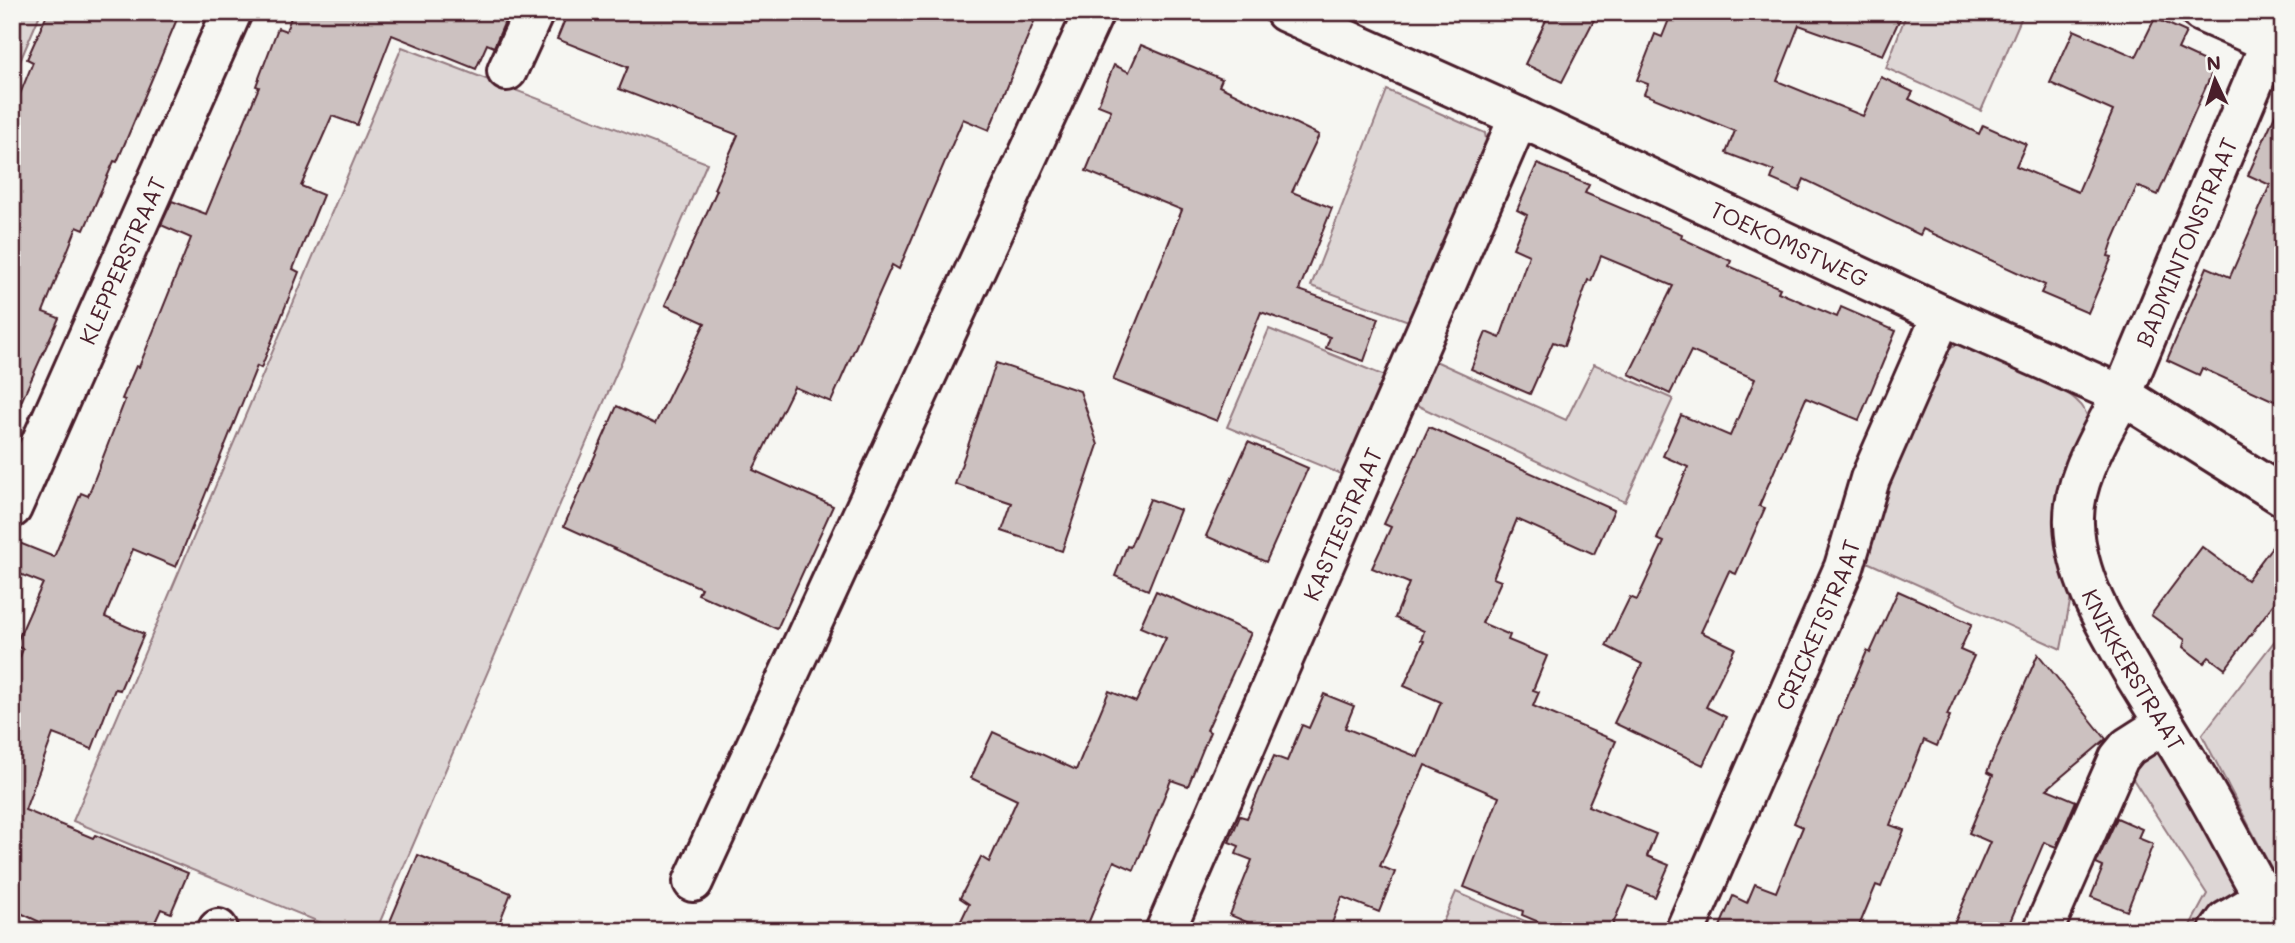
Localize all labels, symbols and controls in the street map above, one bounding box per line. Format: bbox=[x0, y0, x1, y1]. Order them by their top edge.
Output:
north arrow bbox=[2180, 46, 2250, 116]
text: N bbox=[2206, 50, 2222, 76]
street label: BADMINTONSTRAAT bbox=[2128, 133, 2244, 351]
street label: KLEPPERSTRAAT bbox=[72, 172, 172, 349]
street label: TOEKOMSTWEG bbox=[1706, 194, 1873, 293]
street label: KASTIESTRAAT bbox=[1296, 443, 1389, 605]
street label: CRICKETSTRAAT bbox=[1768, 536, 1866, 715]
street label: KNIKKERSTRAAT bbox=[2076, 584, 2192, 756]

